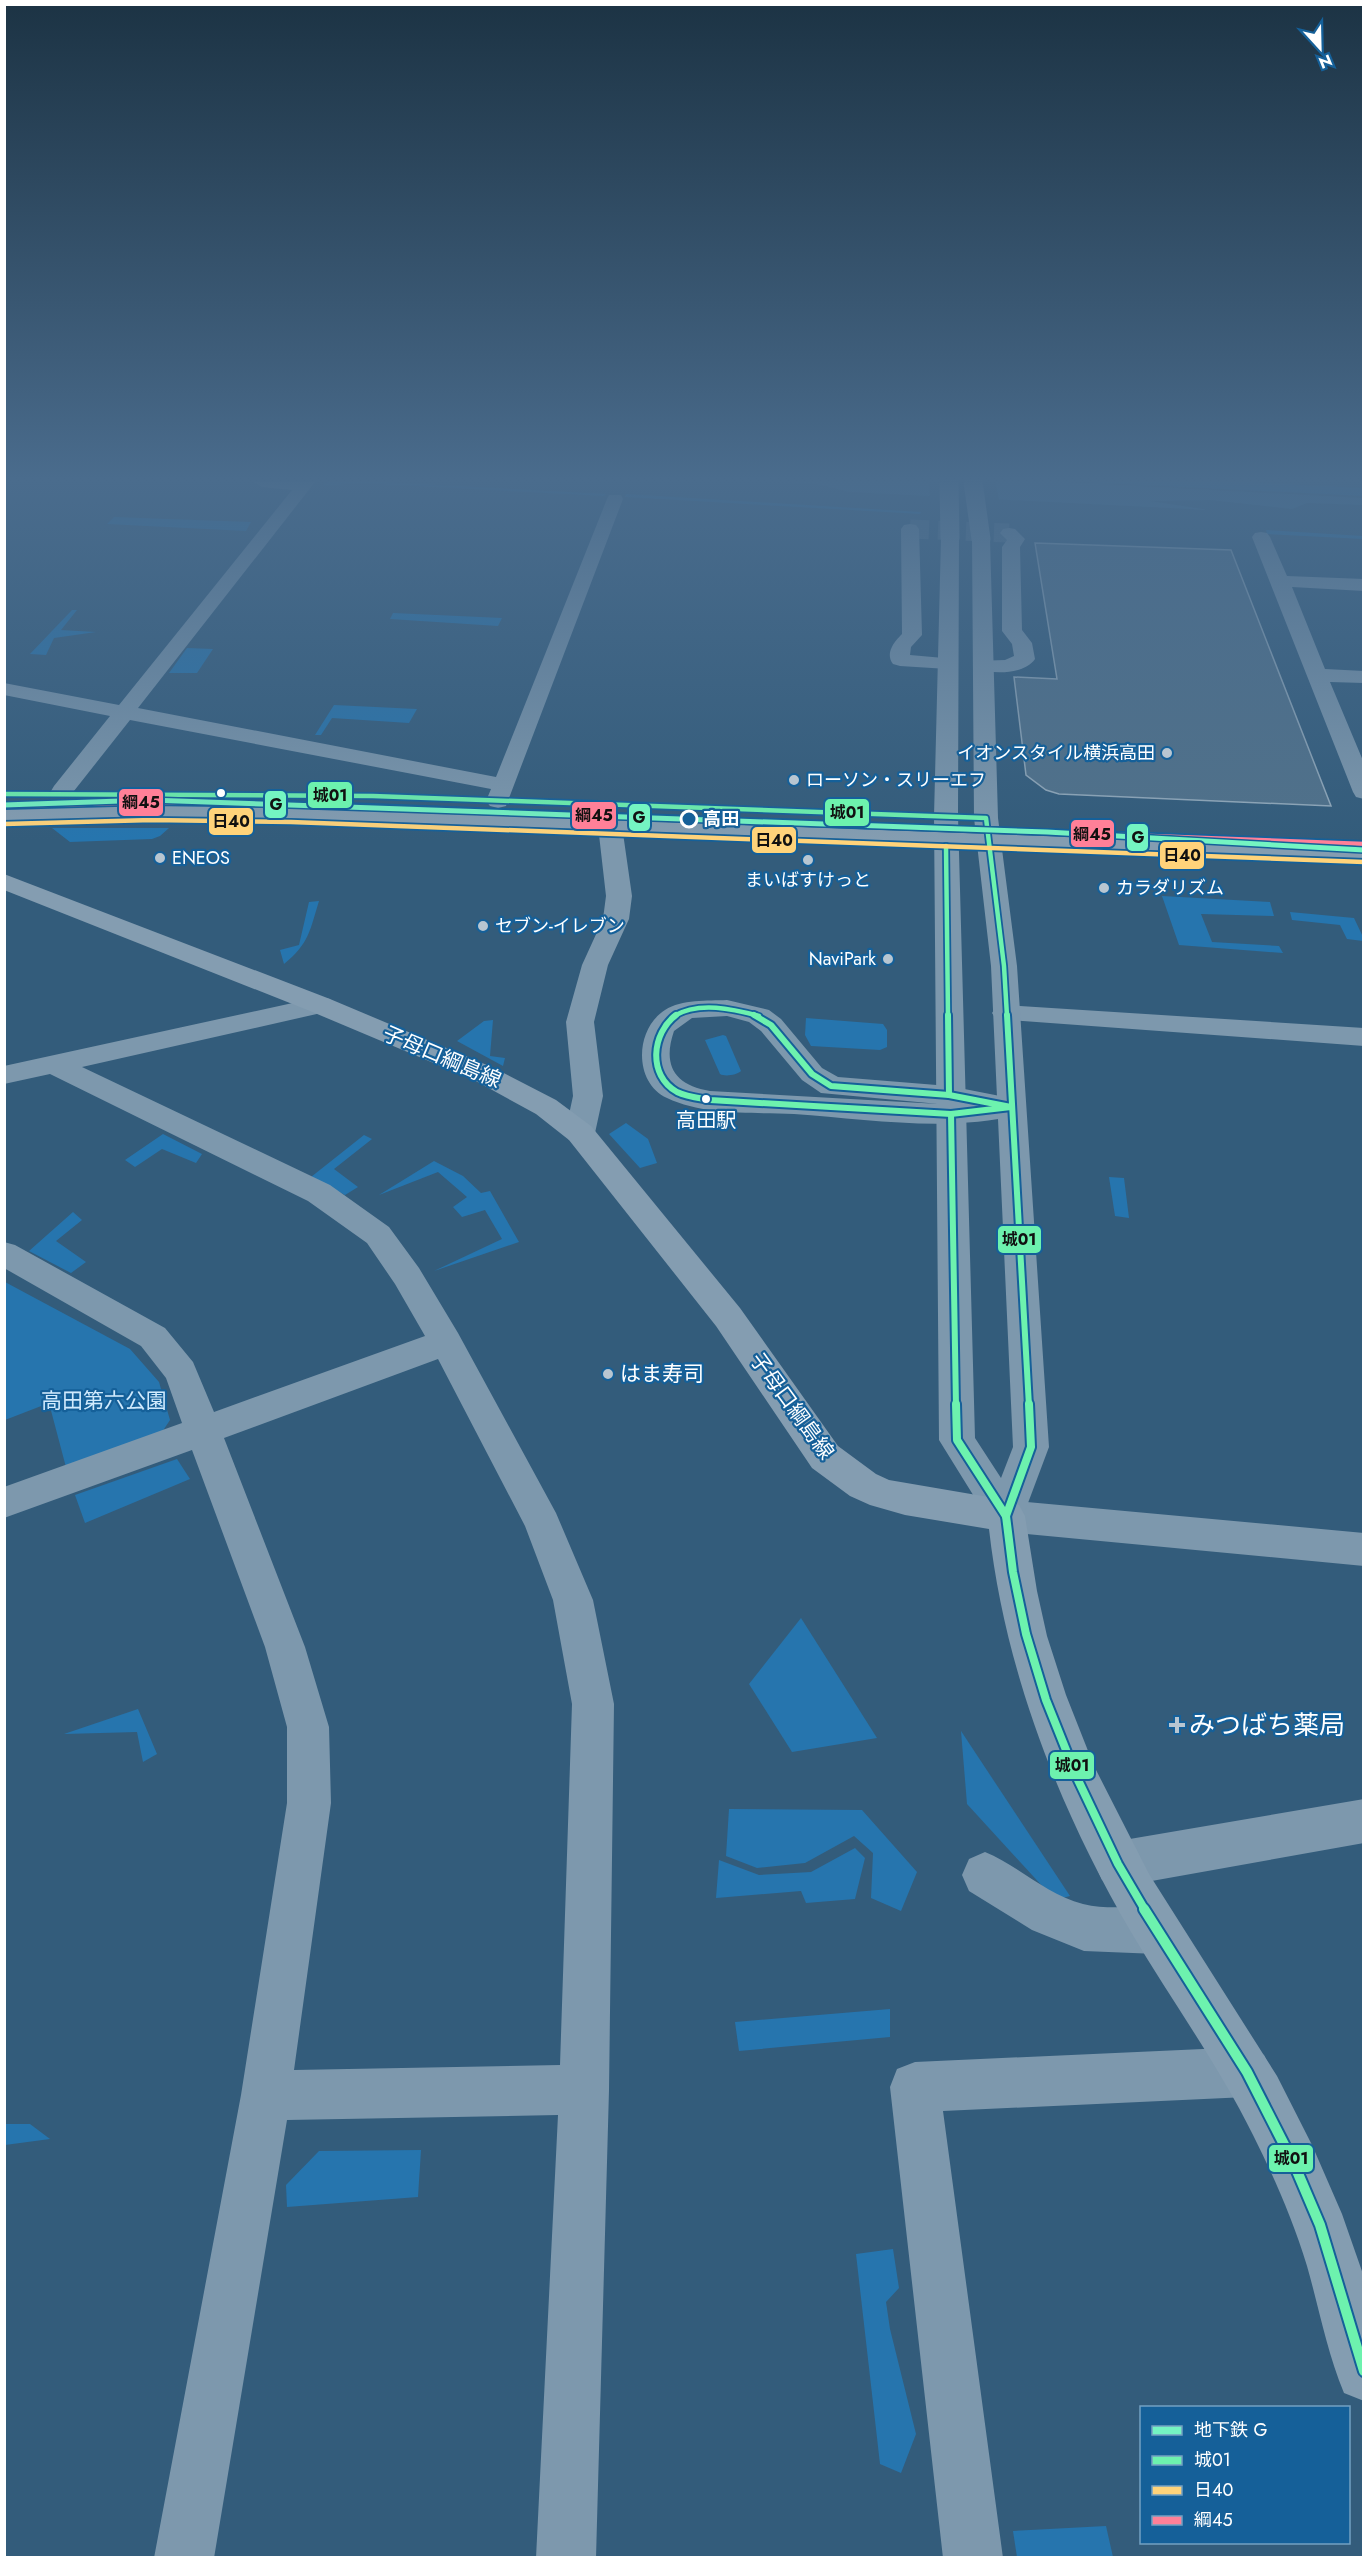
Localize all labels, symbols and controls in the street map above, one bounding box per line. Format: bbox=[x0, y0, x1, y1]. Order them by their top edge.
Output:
north arrow bbox=[1290, 18, 1350, 78]
text: N bbox=[1315, 48, 1336, 74]
place label: イオンスタイル横浜高田 bbox=[957, 740, 1155, 766]
marker: イオンスタイル横浜高田 bbox=[1160, 746, 1174, 760]
place label: ローソン・スリーエフ bbox=[806, 767, 986, 793]
marker: ローソン・スリーエフ bbox=[787, 773, 801, 787]
line badge: 城01 bbox=[307, 781, 353, 809]
text: 城01 bbox=[313, 784, 347, 807]
unlabelled marker bbox=[215, 787, 227, 799]
line badge: 綱45 bbox=[118, 788, 164, 817]
line badge: G bbox=[264, 790, 287, 819]
text: 綱45 bbox=[122, 791, 160, 814]
text: G bbox=[269, 793, 283, 816]
line badge: 城01 bbox=[824, 798, 870, 827]
line badge: 綱45 bbox=[571, 801, 617, 830]
text: 城01 bbox=[830, 801, 864, 824]
line badge: G bbox=[628, 803, 651, 832]
text: 綱45 bbox=[575, 804, 613, 827]
text: G bbox=[632, 806, 646, 829]
place label: 高田 bbox=[703, 806, 739, 832]
line badge: 日40 bbox=[208, 807, 254, 836]
text: 日40 bbox=[212, 810, 250, 833]
marker: 高田 bbox=[680, 810, 698, 828]
line badge: 綱45 bbox=[1070, 819, 1115, 848]
text: 綱45 bbox=[1073, 823, 1111, 846]
line badge: G bbox=[1126, 823, 1149, 852]
line badge: 日40 bbox=[751, 826, 797, 854]
text: G bbox=[1131, 826, 1145, 849]
text: 日40 bbox=[755, 829, 793, 852]
line badge: 日40 bbox=[1159, 841, 1205, 870]
text: 日40 bbox=[1163, 844, 1201, 867]
place label: ENEOS bbox=[172, 845, 230, 871]
marker: ENEOS bbox=[153, 851, 167, 865]
marker: まいばすけっと bbox=[801, 853, 815, 867]
place label: まいばすけっと bbox=[745, 867, 871, 893]
place label: カラダリズム bbox=[1116, 875, 1224, 901]
marker: カラダリズム bbox=[1097, 881, 1111, 895]
place label: セブン-イレブン bbox=[495, 913, 625, 939]
marker: セブン-イレブン bbox=[476, 919, 490, 933]
place label: NaviPark bbox=[809, 946, 876, 972]
marker: NaviPark bbox=[881, 952, 895, 966]
street label: 子母口綱島線 bbox=[378, 1019, 506, 1095]
marker: 高田駅 bbox=[700, 1093, 712, 1105]
place label: 高田駅 bbox=[676, 1106, 736, 1135]
line badge: 城01 bbox=[997, 1225, 1042, 1254]
text: 城01 bbox=[1002, 1228, 1036, 1251]
street label: 子母口綱島線 bbox=[743, 1346, 841, 1466]
place label: はま寿司 bbox=[620, 1359, 704, 1389]
marker: はま寿司 bbox=[601, 1367, 615, 1381]
park label: 高田第六公園 bbox=[41, 1386, 167, 1416]
place label: みつばち薬局 bbox=[1189, 1706, 1345, 1744]
marker: みつばち薬局 bbox=[1170, 1718, 1184, 1732]
line badge: 城01 bbox=[1049, 1751, 1095, 1780]
text: 城01 bbox=[1055, 1754, 1089, 1777]
line badge: 城01 bbox=[1268, 2144, 1314, 2173]
text: 城01 bbox=[1274, 2147, 1308, 2170]
legend bbox=[1140, 2406, 1350, 2544]
text: 地下鉄 G bbox=[1194, 2417, 1267, 2443]
text: 城01 bbox=[1194, 2447, 1231, 2473]
text: 日40 bbox=[1194, 2477, 1233, 2503]
text: 綱45 bbox=[1194, 2507, 1233, 2533]

